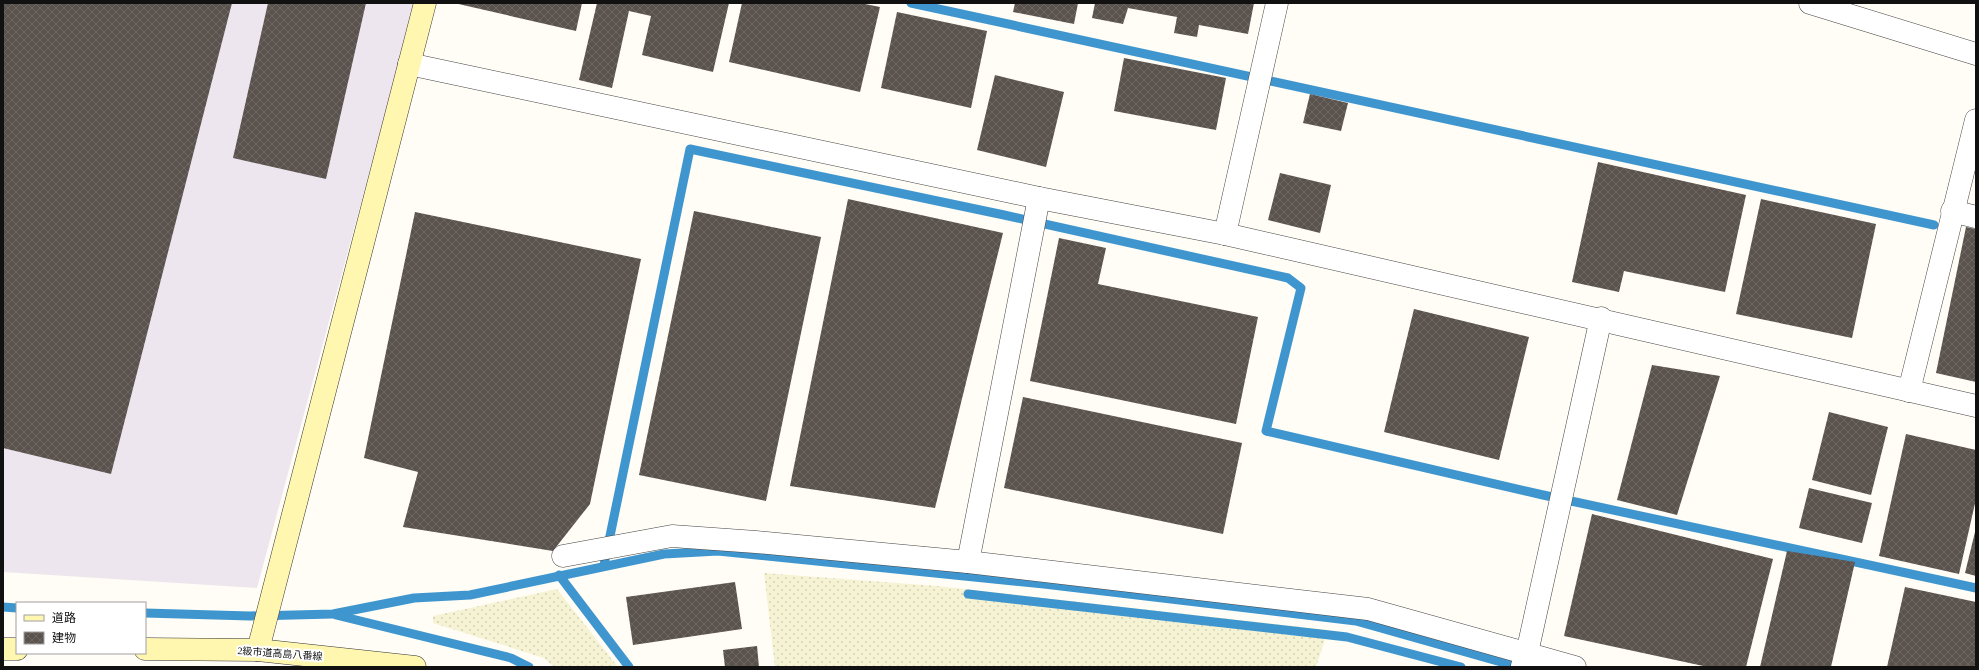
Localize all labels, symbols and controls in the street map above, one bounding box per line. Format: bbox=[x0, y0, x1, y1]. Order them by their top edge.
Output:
legend bbox=[16, 602, 146, 654]
text: 道路 bbox=[52, 611, 76, 625]
text: 建物 bbox=[52, 631, 76, 645]
street label: 2級市道高島八番線 bbox=[237, 645, 323, 662]

